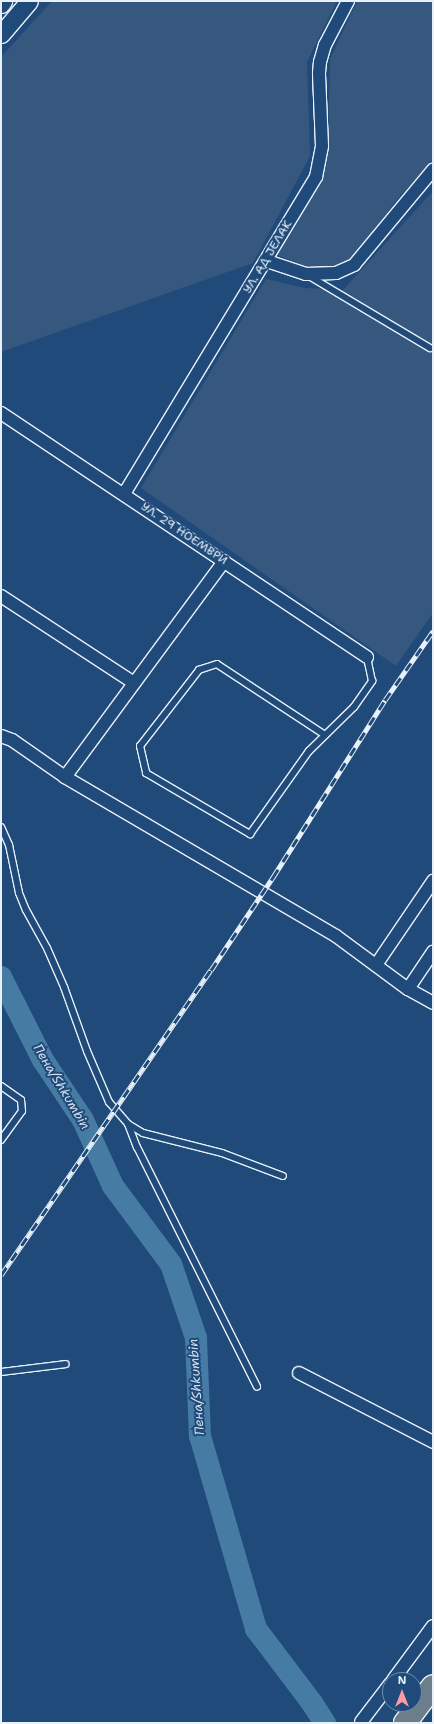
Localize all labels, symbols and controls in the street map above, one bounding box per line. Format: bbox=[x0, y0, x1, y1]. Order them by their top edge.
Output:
street label: УЛ. АД ЈЕЛАК bbox=[241, 218, 295, 296]
street label: УЛ. 29 НОЕМВРИ bbox=[138, 500, 230, 568]
water label: Пена/Shkumbin bbox=[29, 1041, 93, 1133]
water label: Пена/Shkumbin bbox=[186, 1338, 208, 1436]
north arrow bbox=[382, 1672, 422, 1712]
text: N bbox=[398, 1673, 406, 1688]

